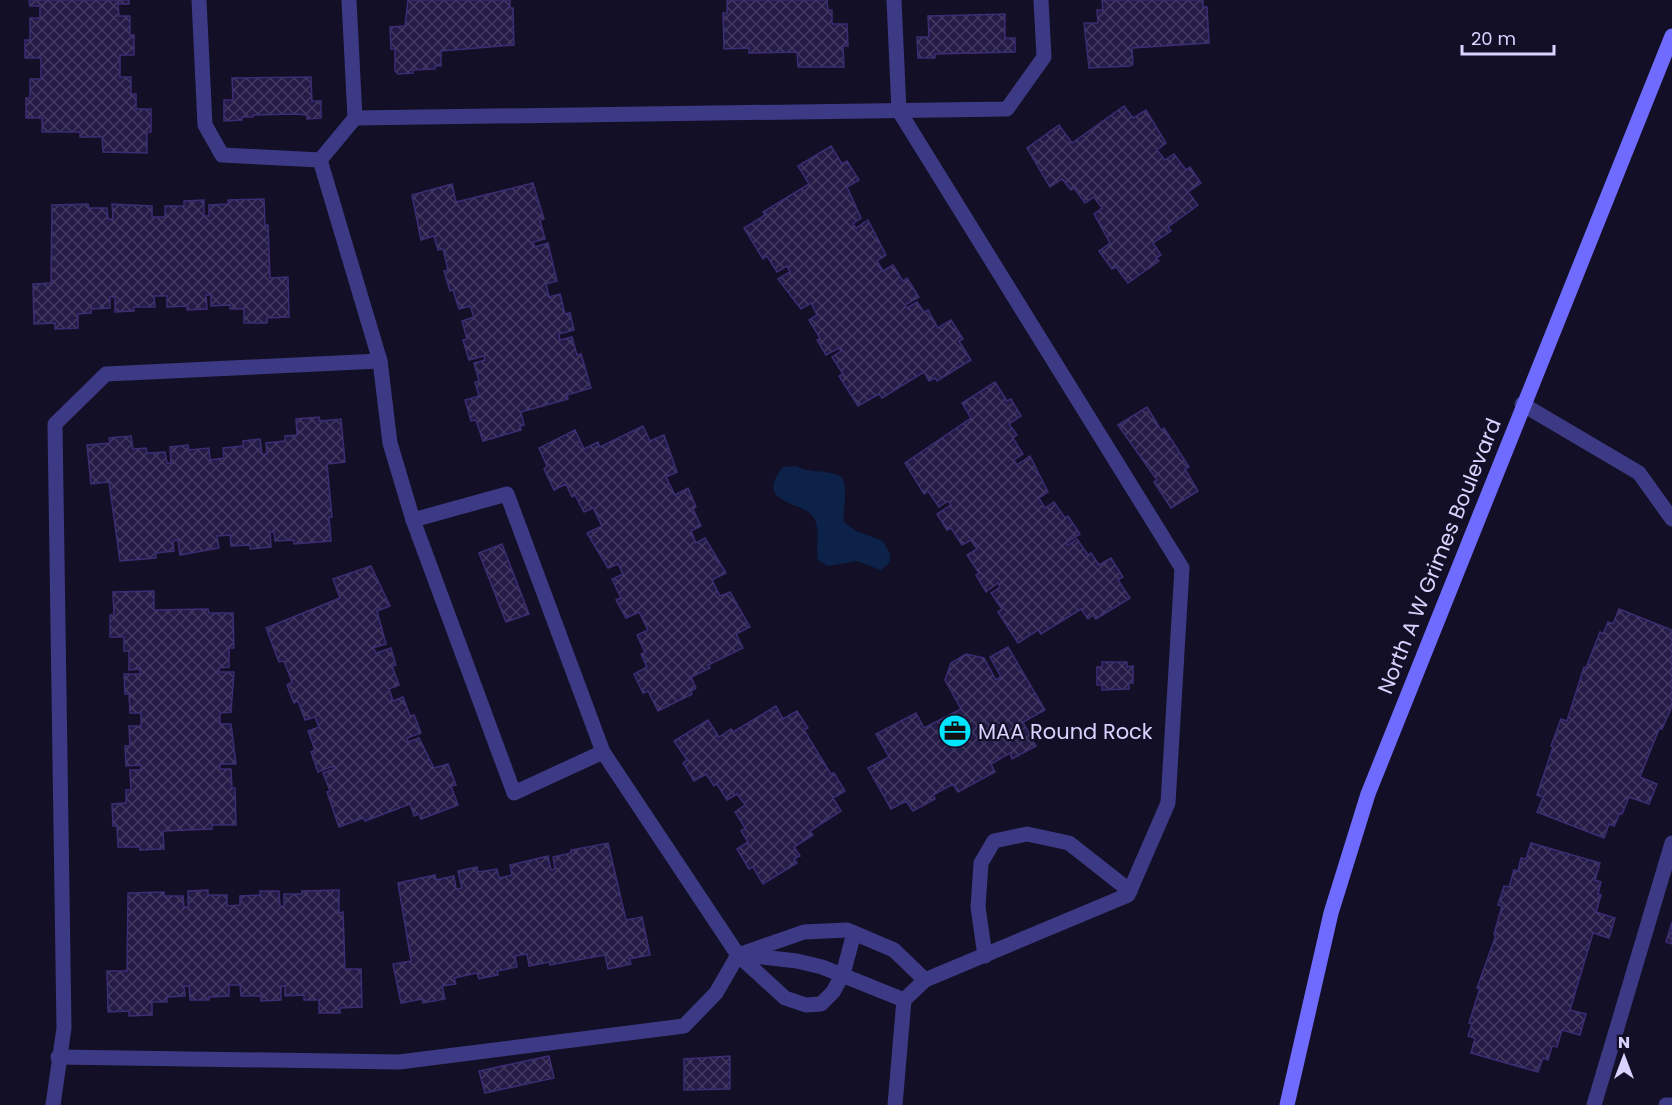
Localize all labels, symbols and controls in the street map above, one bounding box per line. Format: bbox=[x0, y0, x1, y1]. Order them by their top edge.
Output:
scale bar bbox=[1462, 18, 1554, 56]
text: 20 m bbox=[1471, 26, 1516, 51]
street label: North A W Grimes Boulevard bbox=[1370, 414, 1508, 698]
office icon: MAA Round Rock bbox=[937, 713, 973, 749]
place label: MAA Round Rock bbox=[978, 717, 1153, 746]
north arrow bbox=[1594, 1027, 1654, 1087]
text: N bbox=[1618, 1031, 1630, 1054]

